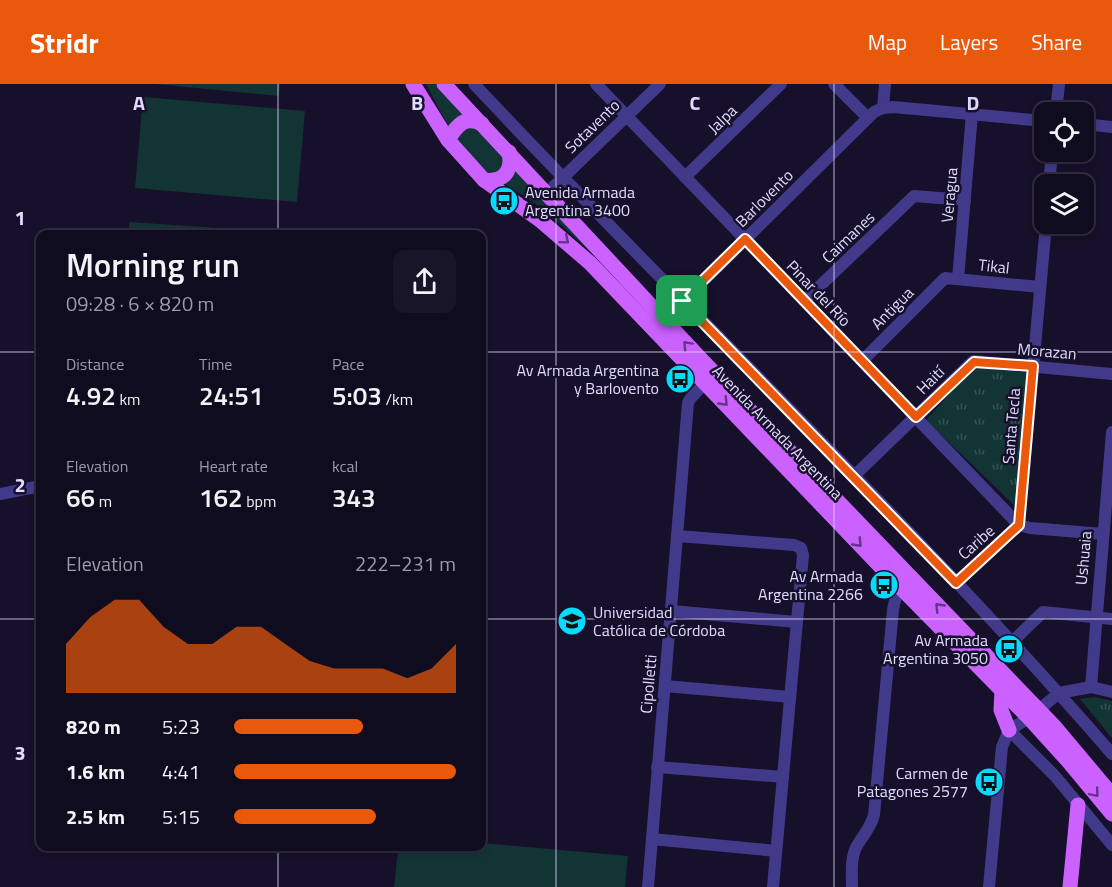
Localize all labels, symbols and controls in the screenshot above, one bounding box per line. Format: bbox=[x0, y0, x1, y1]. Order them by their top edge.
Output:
text: Stridr bbox=[30, 21, 99, 64]
text: Map bbox=[868, 26, 907, 58]
text: Layers bbox=[940, 26, 998, 58]
text: Share bbox=[1031, 26, 1082, 58]
text: A bbox=[133, 87, 145, 118]
text: B bbox=[411, 87, 423, 118]
text: C bbox=[690, 87, 701, 118]
text: D bbox=[967, 87, 979, 118]
street label: Sotavento bbox=[559, 93, 625, 159]
street label: Jalpa bbox=[702, 99, 742, 139]
map controls bbox=[1034, 102, 1094, 234]
button: locate bbox=[1034, 102, 1094, 162]
street label: Barlovento bbox=[729, 163, 799, 233]
street label: Veragua bbox=[935, 166, 963, 224]
button: layers bbox=[1034, 174, 1094, 234]
place label: Avenida Armada Argentina 3400 bbox=[525, 180, 635, 222]
bus stop icon: Avenida Armada Argentina 3400 bbox=[488, 185, 520, 217]
text: 1 bbox=[14, 202, 26, 233]
street label: Caimanes bbox=[816, 206, 880, 268]
one-way arrow bbox=[558, 233, 569, 244]
text: Morning run bbox=[66, 240, 240, 290]
button: share bbox=[393, 250, 456, 313]
street label: Tikal bbox=[977, 252, 1011, 280]
street label: Pinar del Río bbox=[781, 254, 857, 332]
pin bbox=[656, 275, 707, 326]
street label: Antigua bbox=[865, 281, 919, 335]
icon: arrive bbox=[665, 284, 698, 317]
text: 09:28 · 6 × 820 m bbox=[66, 288, 214, 319]
street label: Morazan bbox=[1016, 336, 1078, 366]
one-way arrow bbox=[684, 341, 695, 352]
text: Distance bbox=[66, 352, 124, 376]
text: Time bbox=[199, 352, 232, 376]
text: Pace bbox=[332, 352, 364, 376]
place label: Av Armada Argentina y Barlovento bbox=[517, 358, 659, 400]
street label: Avenida Armada Argentina bbox=[707, 359, 849, 505]
street label: Haití bbox=[910, 359, 951, 400]
bus stop icon: Av Armada Argentina y Barlovento bbox=[664, 363, 696, 395]
text: 4.92 bbox=[66, 376, 116, 415]
text: 24:51 bbox=[199, 376, 263, 415]
text: 5:03 bbox=[332, 376, 382, 415]
text: km bbox=[116, 387, 140, 411]
text: /km bbox=[382, 387, 413, 411]
street label: Santa Tecla bbox=[996, 387, 1026, 465]
one-way arrow bbox=[717, 395, 728, 405]
text: Elevation bbox=[66, 454, 128, 478]
text: Heart rate bbox=[199, 454, 268, 478]
text: kcal bbox=[332, 454, 358, 478]
text: 2 bbox=[14, 469, 26, 500]
text: 66 bbox=[66, 478, 95, 517]
text: 162 bbox=[199, 478, 243, 517]
text: 343 bbox=[332, 478, 376, 517]
text: m bbox=[95, 489, 112, 513]
text: bpm bbox=[243, 489, 276, 513]
street label: Caribe bbox=[952, 519, 1000, 565]
street label: Ushuaia bbox=[1069, 530, 1097, 586]
one-way arrow bbox=[851, 536, 862, 547]
text: Elevation bbox=[66, 548, 144, 579]
text: 222–231 m bbox=[355, 548, 456, 579]
place label: Av Armada Argentina 2266 bbox=[758, 564, 863, 606]
bus stop icon: Av Armada Argentina 2266 bbox=[868, 569, 900, 601]
place label: Universidad Católica de Córdoba bbox=[593, 600, 725, 642]
one-way arrow bbox=[935, 604, 946, 615]
school or university icon: Universidad Católica de Córdoba bbox=[556, 605, 588, 637]
place label: Av Armada Argentina 3050 bbox=[883, 628, 988, 670]
bus stop icon: Av Armada Argentina 3050 bbox=[993, 633, 1025, 665]
street label: Cipolletti bbox=[633, 653, 663, 715]
text: 820 m bbox=[66, 711, 121, 742]
text: 5:23 bbox=[162, 711, 200, 742]
text: 3 bbox=[14, 737, 26, 768]
text: 1.6 km bbox=[66, 756, 125, 787]
text: 4:41 bbox=[162, 756, 200, 787]
place label: Carmen de Patagones 2577 bbox=[857, 761, 968, 803]
bus stop icon: Carmen de Patagones 2577 bbox=[973, 766, 1005, 798]
one-way arrow bbox=[1088, 786, 1099, 797]
text: 2.5 km bbox=[66, 801, 125, 832]
text: 5:15 bbox=[162, 801, 200, 832]

